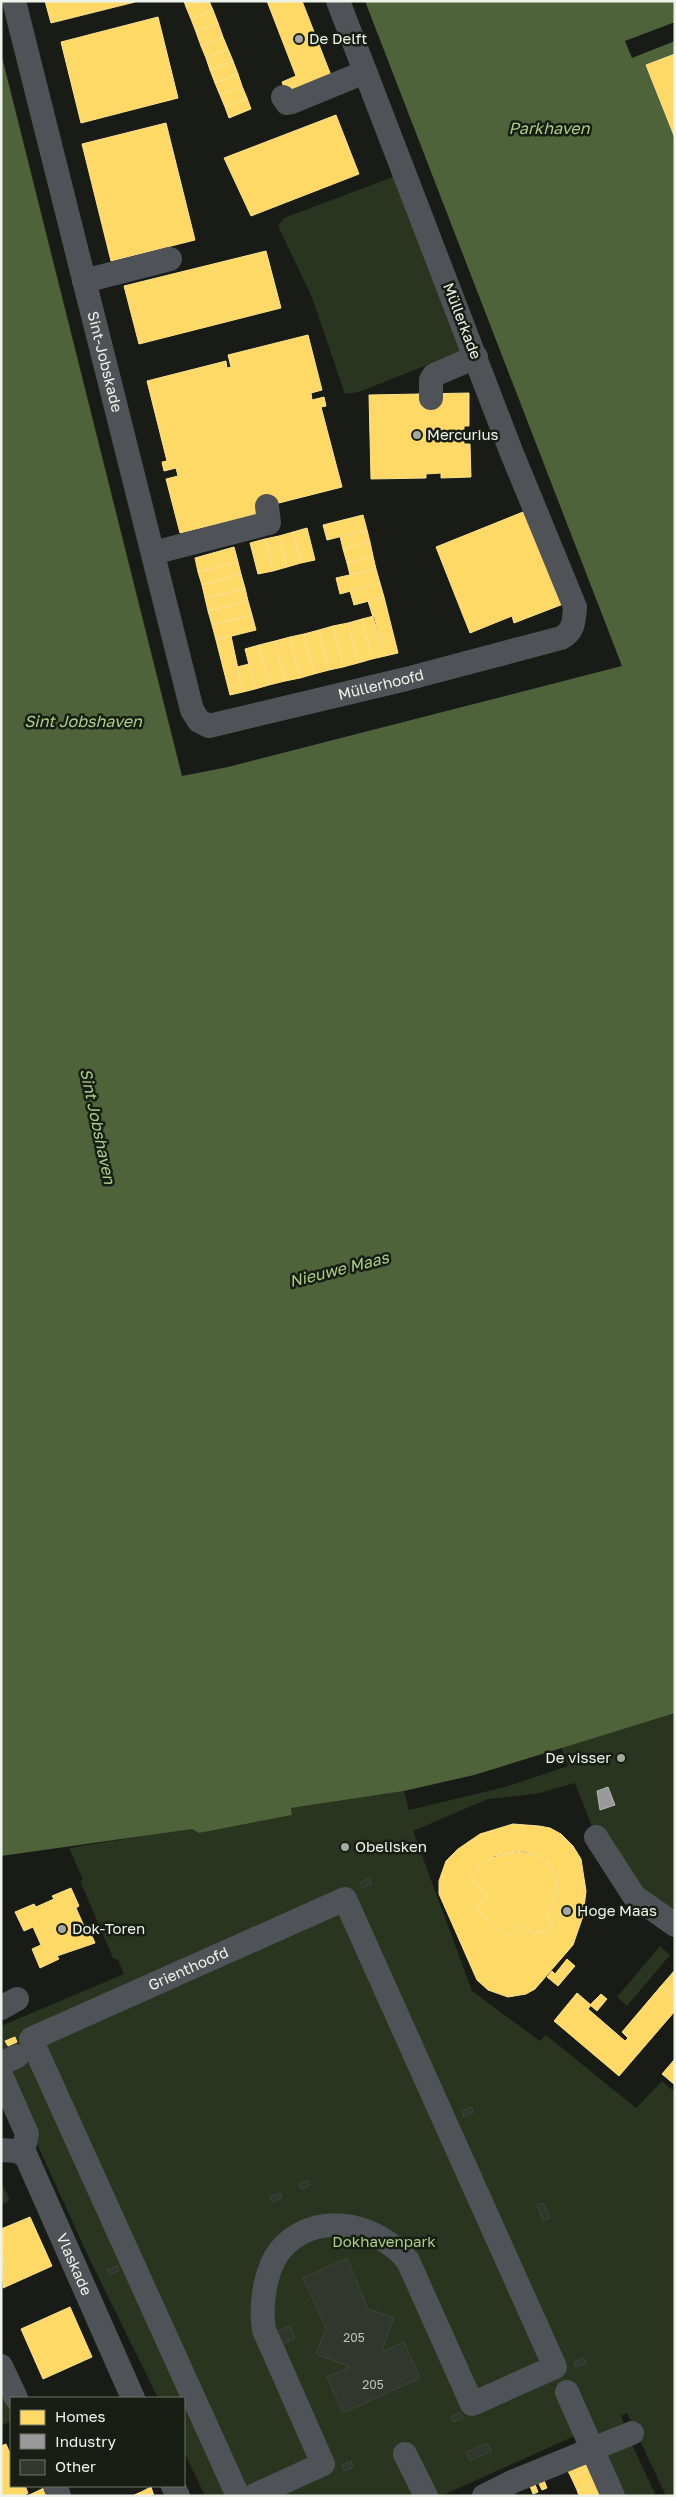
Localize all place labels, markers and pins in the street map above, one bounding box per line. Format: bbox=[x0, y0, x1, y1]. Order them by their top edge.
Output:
place label: De Delft bbox=[309, 29, 367, 47]
marker: De Delft bbox=[293, 33, 305, 45]
place label: Mercurius bbox=[427, 425, 498, 443]
marker: Mercurius bbox=[411, 429, 423, 441]
place label: De visser bbox=[545, 1748, 611, 1766]
marker: De visser bbox=[615, 1752, 627, 1764]
place label: Obelisken bbox=[355, 1837, 427, 1855]
marker: Obelisken bbox=[339, 1841, 351, 1853]
place label: Hoge Maas bbox=[577, 1901, 657, 1919]
marker: Hoge Maas bbox=[561, 1905, 573, 1917]
place label: Dok-Toren bbox=[72, 1919, 145, 1937]
marker: Dok-Toren bbox=[56, 1923, 68, 1935]

